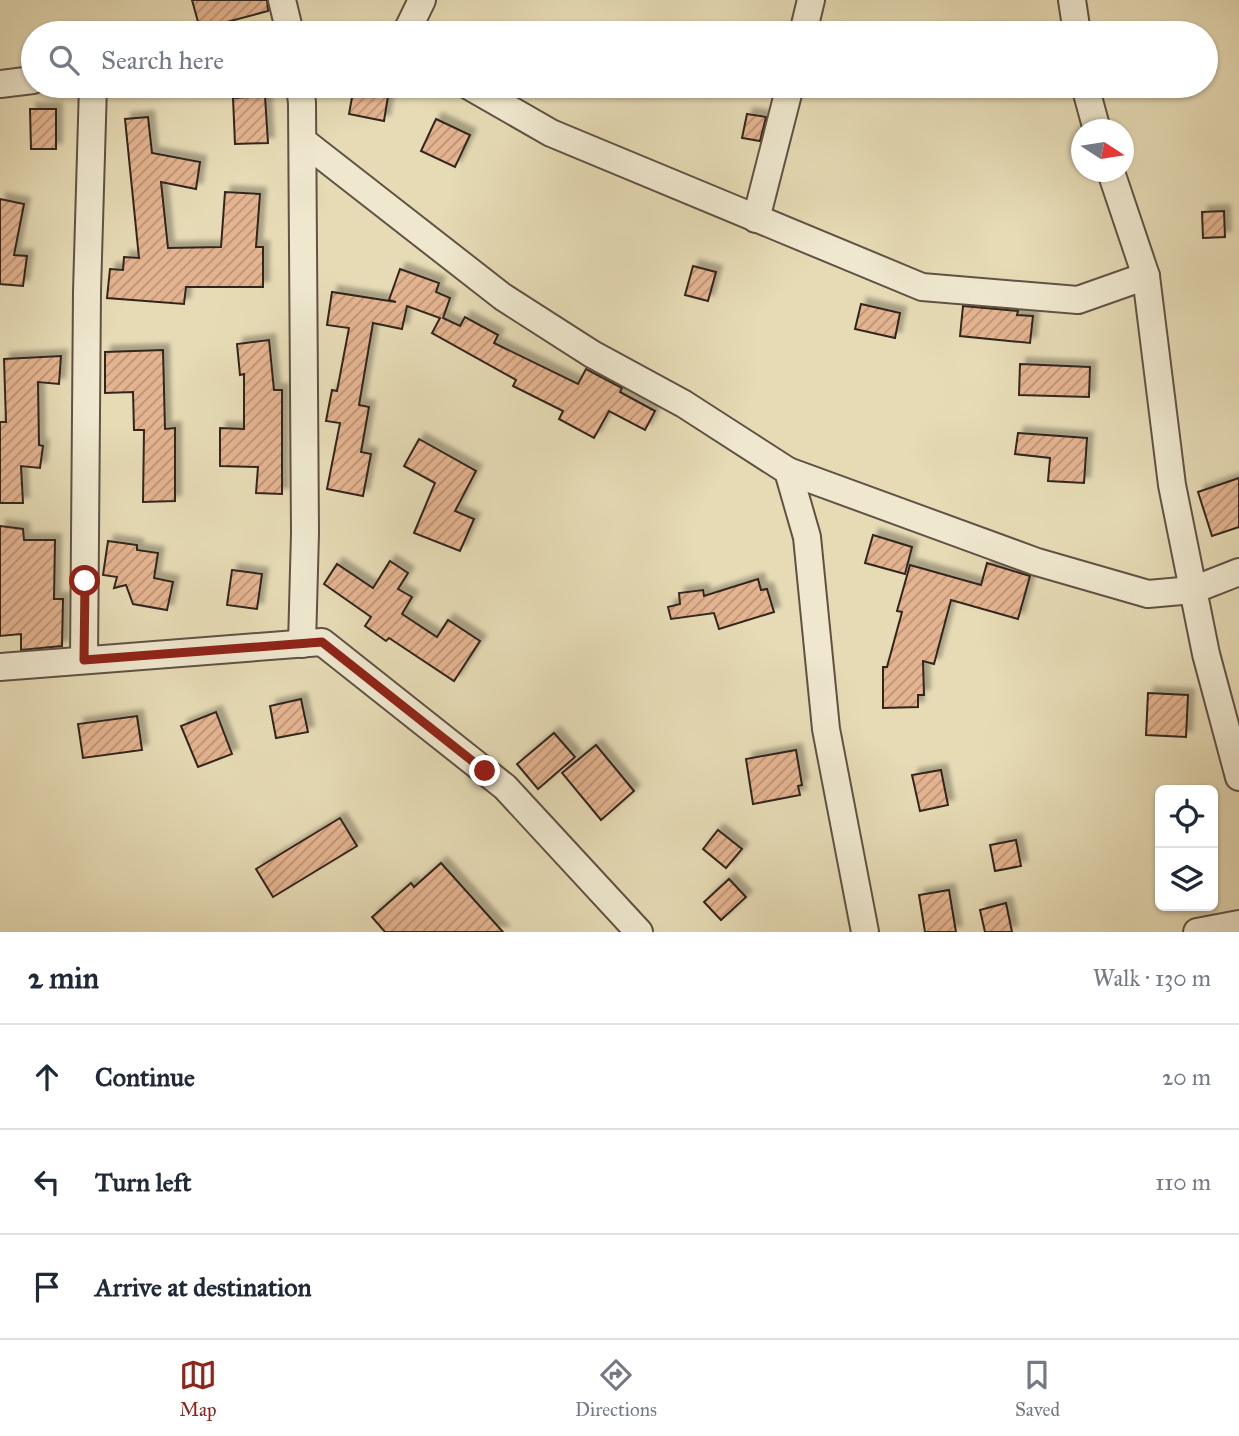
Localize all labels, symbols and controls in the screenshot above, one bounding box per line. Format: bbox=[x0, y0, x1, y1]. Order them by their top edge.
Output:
search box bbox=[21, 21, 1218, 98]
icon: search bbox=[45, 41, 83, 79]
text: Search here bbox=[101, 44, 224, 76]
north arrow bbox=[1071, 119, 1134, 182]
route start bbox=[69, 565, 100, 596]
route end bbox=[469, 755, 500, 786]
map controls bbox=[1155, 785, 1218, 911]
button: locate bbox=[1155, 785, 1218, 848]
button: layers bbox=[1155, 848, 1218, 911]
text: 2 min bbox=[28, 960, 99, 996]
text: Walk · 130 m bbox=[1093, 964, 1211, 992]
icon: ahead bbox=[28, 1058, 66, 1096]
text: Continue bbox=[95, 1061, 195, 1093]
text: 20 m bbox=[1162, 1063, 1211, 1091]
icon: left bbox=[28, 1163, 66, 1201]
text: Turn left bbox=[95, 1166, 191, 1198]
text: 110 m bbox=[1155, 1168, 1211, 1196]
icon: arrive bbox=[28, 1268, 66, 1306]
text: Arrive at destination bbox=[95, 1271, 312, 1303]
tab: Map bbox=[179, 1356, 217, 1421]
tab: Directions bbox=[575, 1356, 657, 1421]
tab: Saved bbox=[1015, 1356, 1060, 1421]

